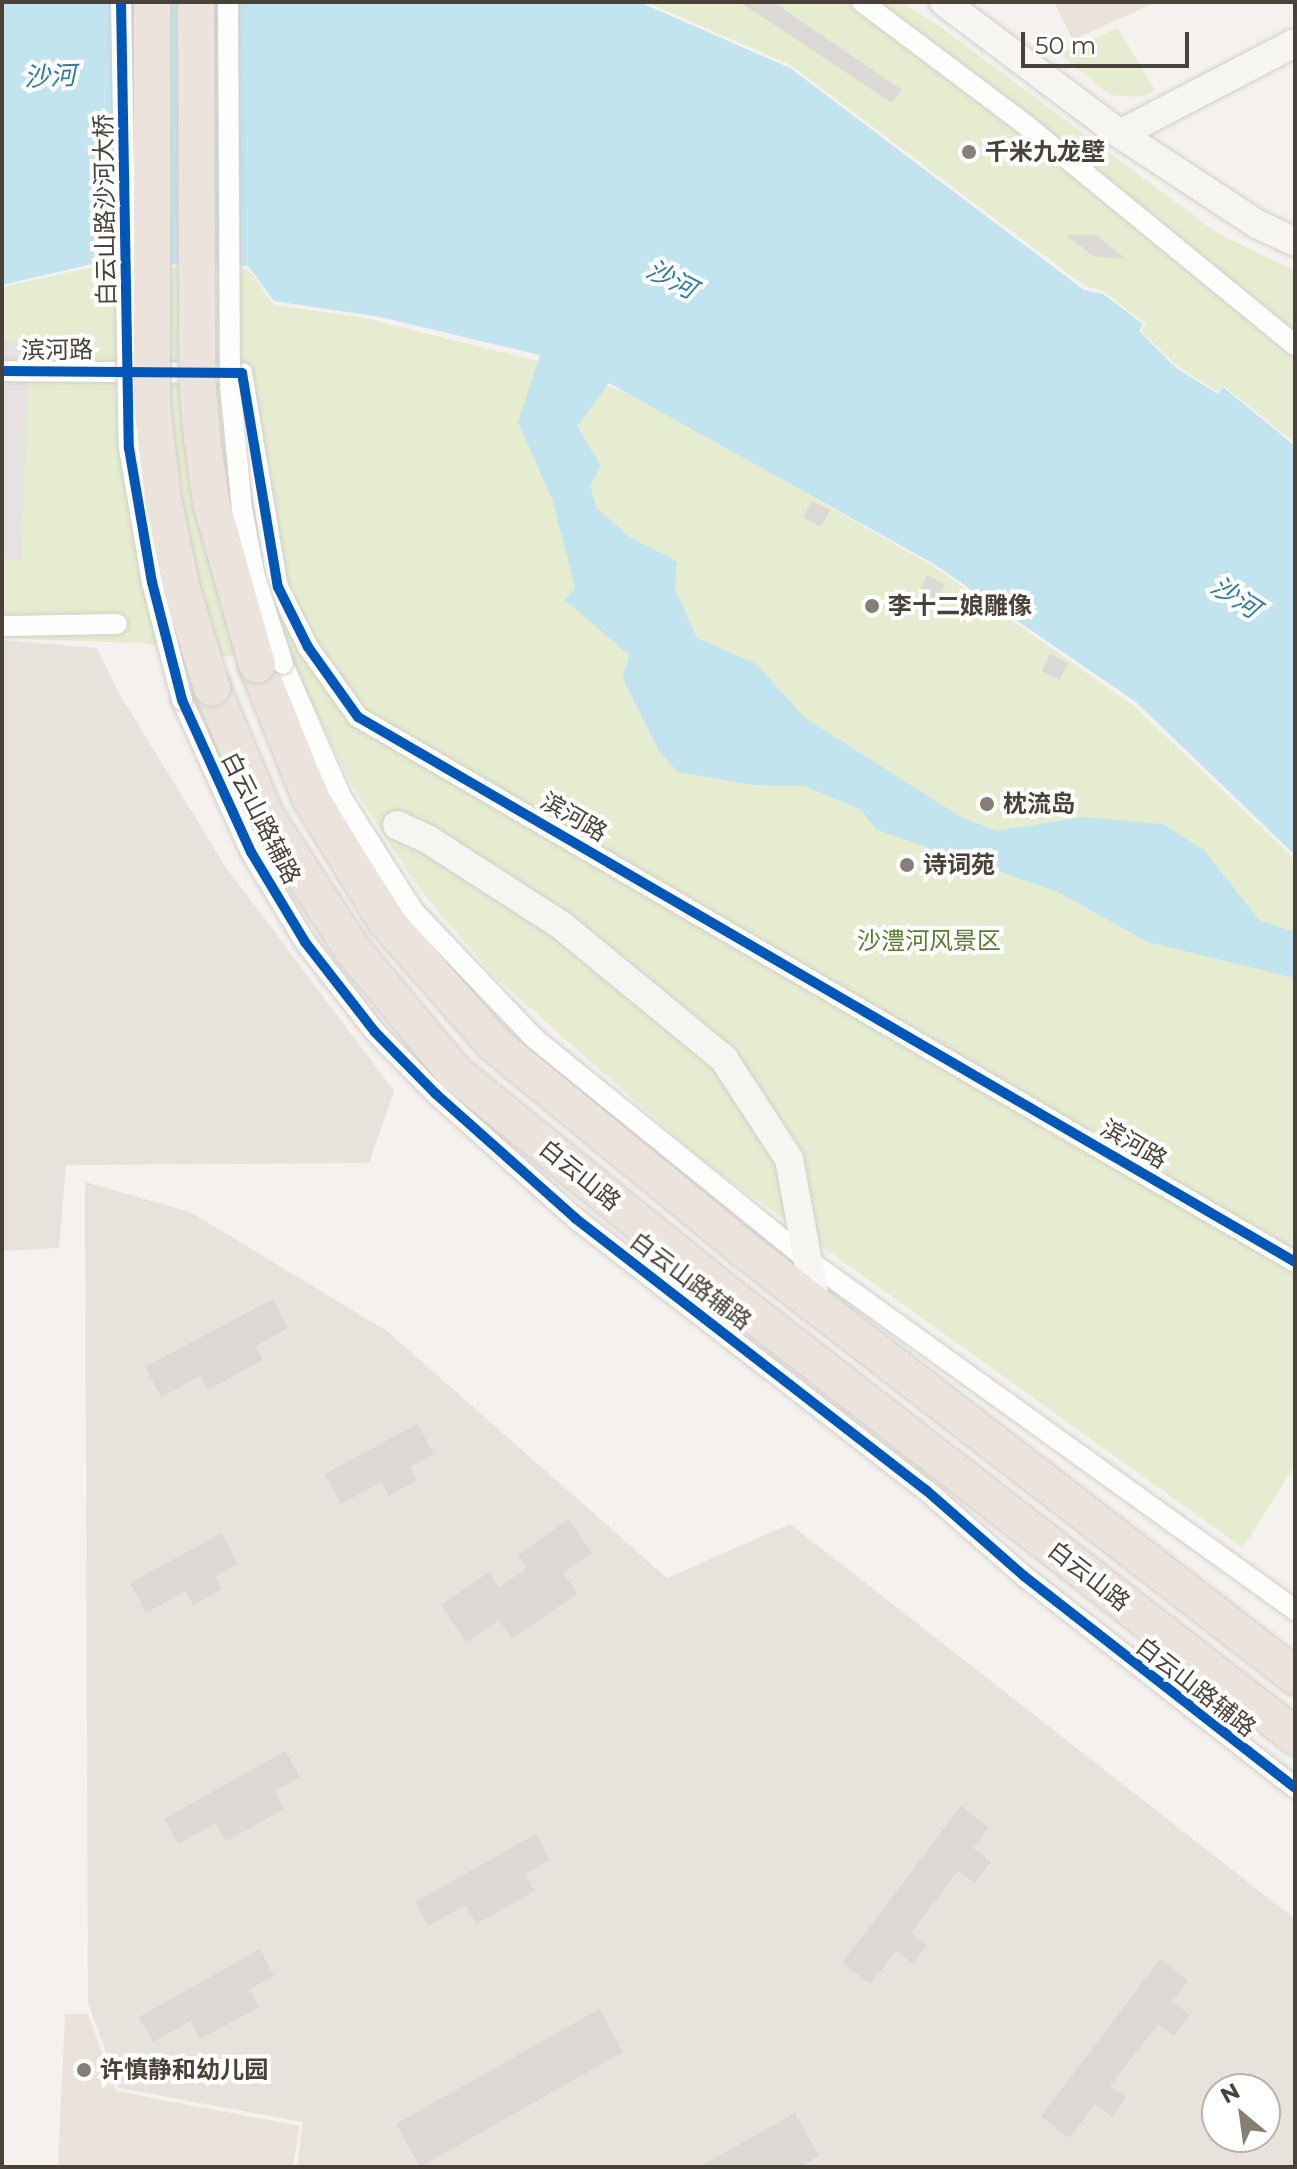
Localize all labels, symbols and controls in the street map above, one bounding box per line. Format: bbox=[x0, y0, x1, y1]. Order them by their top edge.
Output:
scale bar bbox=[1025, 16, 1193, 66]
text: 50 m bbox=[1035, 31, 1096, 60]
water label: 沙河 bbox=[23, 61, 77, 93]
street label: 白云山路沙河大桥 bbox=[89, 114, 121, 306]
place label: 千米九龙壁 bbox=[985, 138, 1105, 166]
marker: 千米九龙壁 bbox=[960, 143, 978, 161]
water label: 沙河 bbox=[641, 254, 701, 306]
street label: 滨河路 bbox=[21, 335, 93, 365]
water label: 沙河 bbox=[1205, 571, 1265, 625]
place label: 李十二娘雕像 bbox=[888, 592, 1032, 620]
marker: 李十二娘雕像 bbox=[863, 597, 881, 615]
street label: 白云山路辅路 bbox=[215, 747, 307, 889]
street label: 滨河路 bbox=[536, 787, 612, 847]
place label: 枕流岛 bbox=[1003, 790, 1075, 818]
marker: 枕流岛 bbox=[978, 795, 996, 813]
place label: 诗词苑 bbox=[923, 851, 995, 879]
marker: 诗词苑 bbox=[898, 856, 916, 874]
park label: 沙澧河风景区 bbox=[857, 927, 1001, 955]
street label: 滨河路 bbox=[1096, 1114, 1172, 1174]
street label: 白云山路 bbox=[534, 1134, 626, 1216]
street label: 白云山路辅路 bbox=[625, 1226, 757, 1336]
street label: 白云山路 bbox=[1042, 1535, 1136, 1617]
street label: 白云山路辅路 bbox=[1130, 1631, 1262, 1743]
place label: 许慎静和幼儿园 bbox=[100, 2056, 268, 2084]
marker: 许慎静和幼儿园 bbox=[75, 2061, 93, 2079]
north arrow bbox=[1201, 2073, 1281, 2153]
text: N bbox=[1216, 2077, 1244, 2109]

